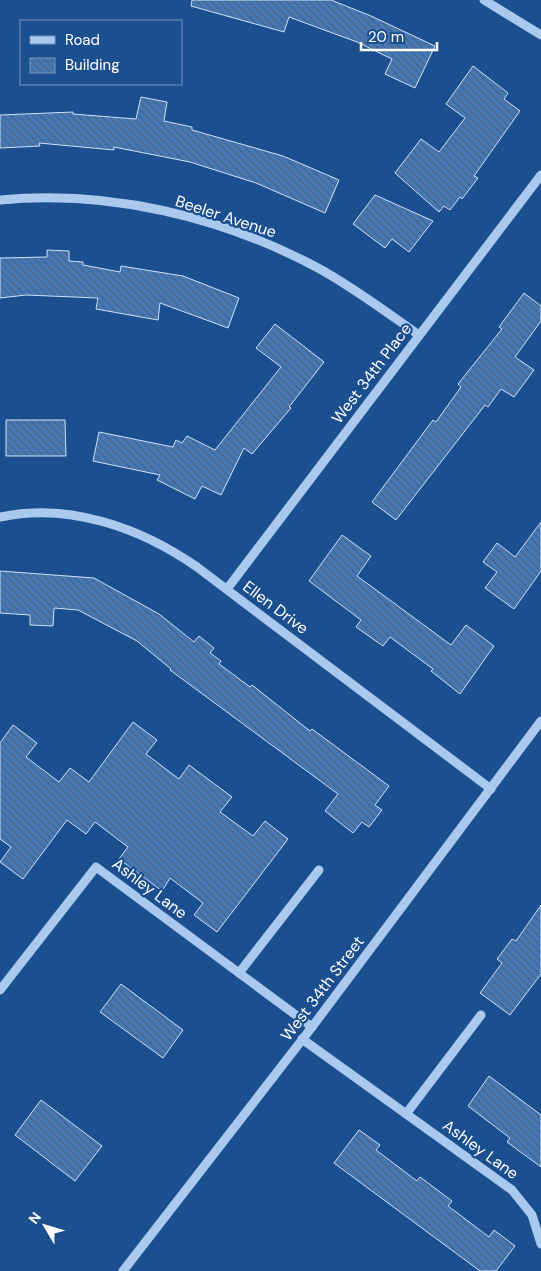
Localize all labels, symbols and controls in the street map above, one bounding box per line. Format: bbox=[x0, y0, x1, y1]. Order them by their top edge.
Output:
legend bbox=[20, 20, 182, 85]
scale bar bbox=[361, 20, 437, 52]
text: 20 m bbox=[368, 27, 404, 47]
text: Road bbox=[65, 30, 100, 50]
text: Building bbox=[65, 55, 120, 75]
street label: Beeler Avenue bbox=[173, 190, 279, 243]
street label: West 34th Place bbox=[327, 319, 416, 428]
street label: Ellen Drive bbox=[239, 576, 313, 639]
street label: Ashley Lane bbox=[108, 853, 191, 923]
street label: West 34th Street bbox=[276, 932, 369, 1045]
street label: Ashley Lane bbox=[439, 1115, 523, 1184]
north arrow bbox=[20, 1201, 70, 1251]
text: N bbox=[25, 1208, 45, 1228]

